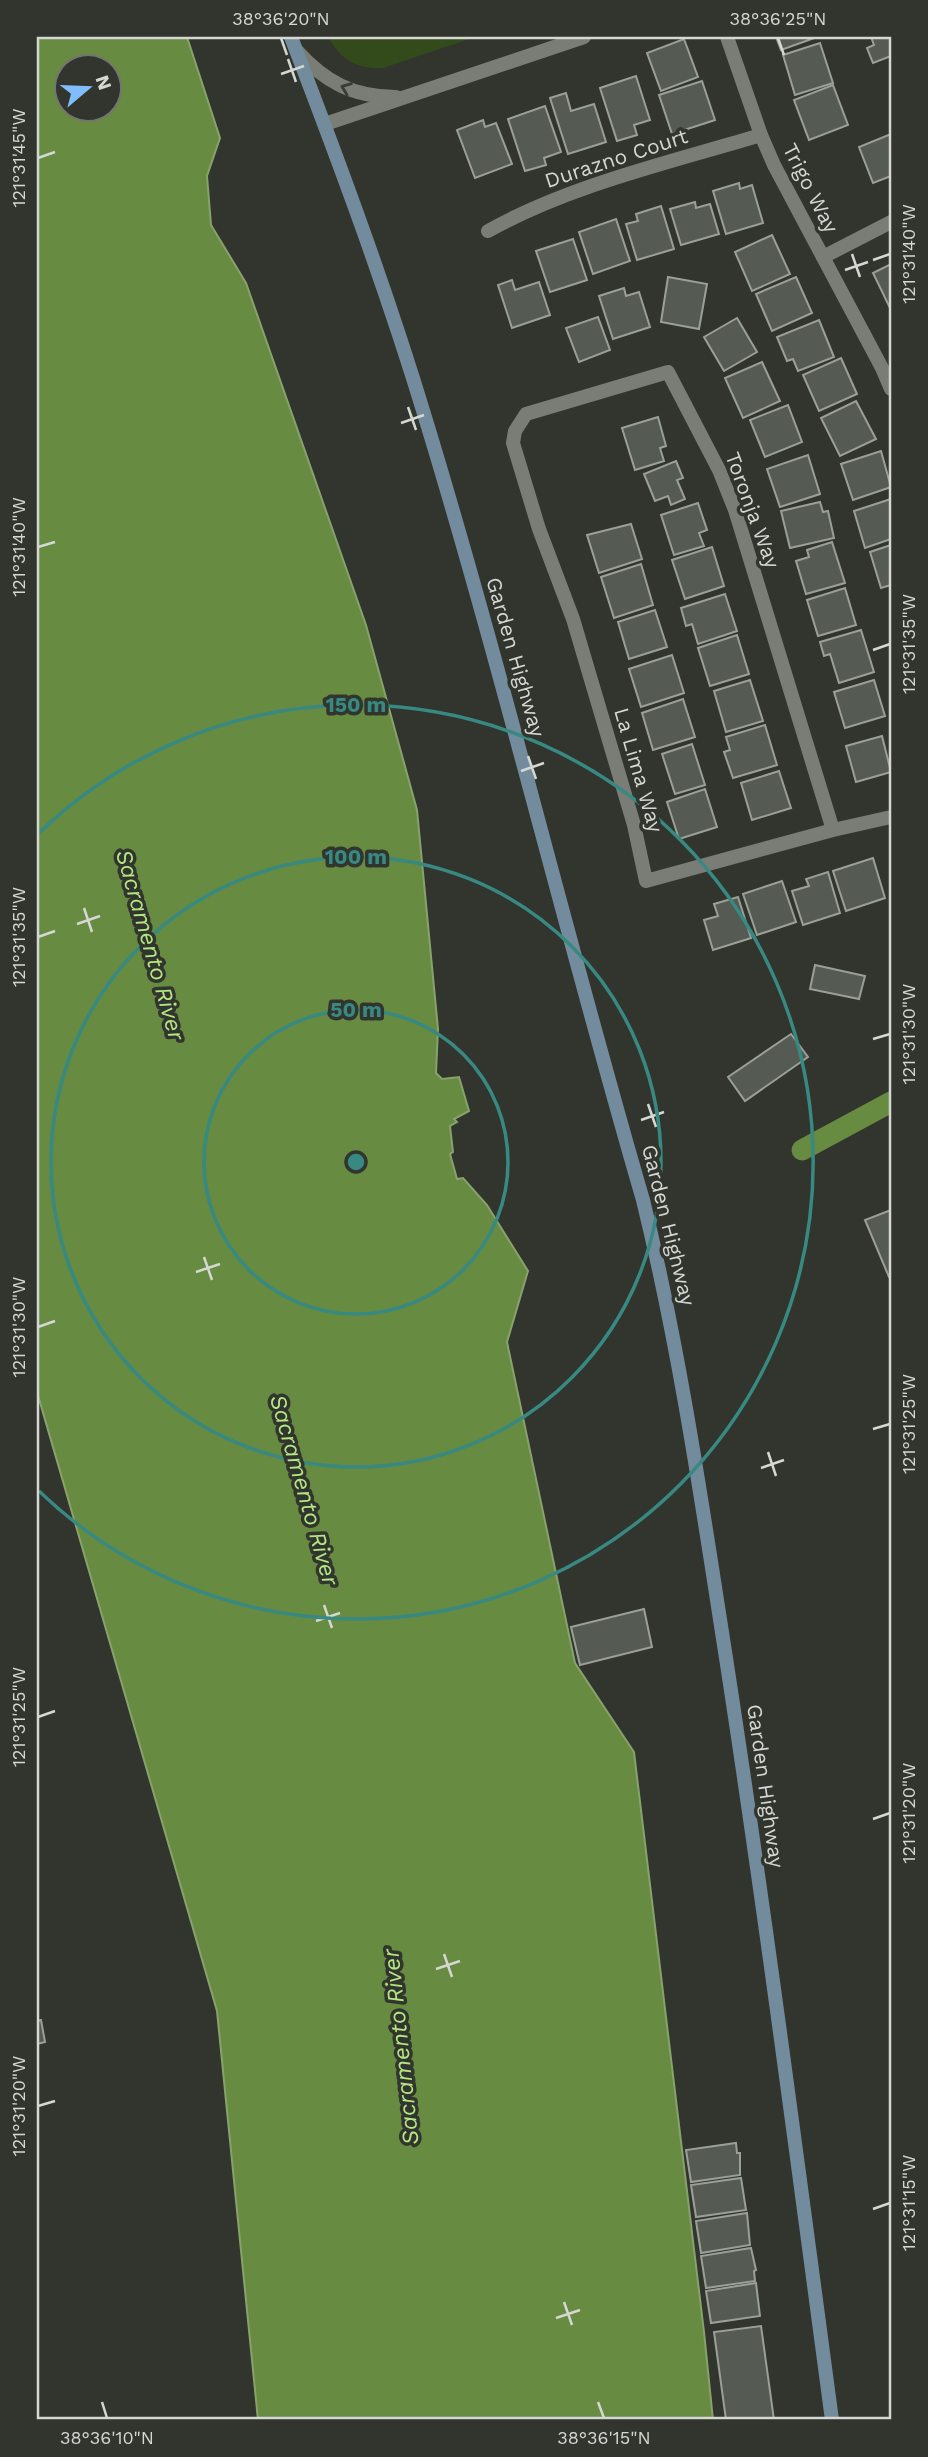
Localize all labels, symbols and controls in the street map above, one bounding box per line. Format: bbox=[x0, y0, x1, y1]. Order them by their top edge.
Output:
text: 38°36'20"N bbox=[232, 8, 330, 29]
text: 38°36'25"N bbox=[730, 8, 826, 29]
north arrow bbox=[52, 52, 122, 122]
text: N bbox=[90, 72, 117, 93]
one-way arrow bbox=[340, 82, 353, 96]
text: 121°31'45"W bbox=[8, 109, 29, 207]
street label: Durazno Court bbox=[541, 123, 691, 193]
street label: Trigo Way bbox=[778, 139, 844, 237]
text: 121°31'40"W bbox=[898, 204, 919, 304]
street label: Toronja Way bbox=[720, 448, 786, 572]
text: 121°31'40"W bbox=[8, 497, 29, 597]
street label: Garden Highway bbox=[481, 574, 551, 740]
text: 121°31'35"W bbox=[898, 594, 919, 694]
text: 150 m bbox=[326, 692, 386, 717]
street label: La Lima Way bbox=[609, 705, 669, 836]
text: 100 m bbox=[325, 844, 387, 869]
water label: Sacramento River bbox=[110, 847, 190, 1044]
text: 121°31'35"W bbox=[8, 887, 29, 987]
text: 121°31'30"W bbox=[898, 984, 919, 1084]
text: 50 m bbox=[330, 997, 382, 1022]
street label: Garden Highway bbox=[637, 1142, 701, 1308]
centre of rings bbox=[344, 1150, 368, 1174]
text: 121°31'30"W bbox=[8, 1277, 29, 1377]
text: 121°31'25"W bbox=[898, 1374, 919, 1474]
water label: Sacramento River bbox=[264, 1392, 344, 1589]
text: 121°31'25"W bbox=[8, 1667, 29, 1767]
street label: Garden Highway bbox=[742, 1702, 790, 1870]
text: 121°31'20"W bbox=[898, 1763, 919, 1863]
water label: Sacramento River bbox=[377, 1946, 425, 2146]
text: 121°31'20"W bbox=[8, 2056, 29, 2156]
text: 121°31'15"W bbox=[898, 2155, 919, 2251]
text: 38°36'10"N bbox=[60, 2427, 154, 2448]
text: 38°36'15"N bbox=[557, 2427, 651, 2448]

